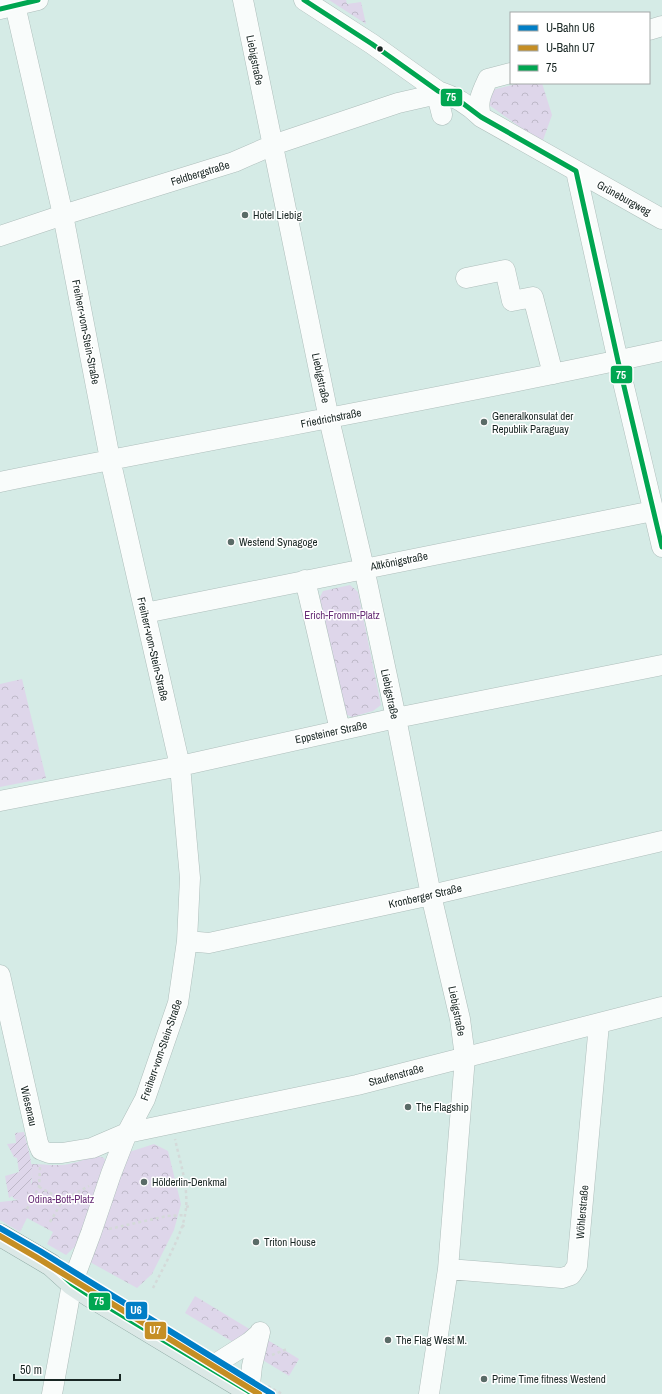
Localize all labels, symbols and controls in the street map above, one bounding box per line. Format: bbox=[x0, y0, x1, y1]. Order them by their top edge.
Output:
legend bbox=[510, 12, 650, 84]
text: U-Bahn U6 bbox=[546, 20, 595, 36]
street label: Liebigstraße bbox=[243, 34, 267, 86]
text: U-Bahn U7 bbox=[546, 40, 595, 56]
unlabelled marker bbox=[375, 44, 385, 54]
text: 75 bbox=[546, 60, 557, 76]
line badge: 75 bbox=[440, 88, 463, 107]
text: 75 bbox=[446, 90, 456, 104]
street label: Feldbergstraße bbox=[169, 157, 231, 189]
street label: Grüneburgweg bbox=[595, 177, 653, 219]
place label: Hotel Liebig bbox=[253, 208, 302, 222]
marker: Hotel Liebig bbox=[240, 210, 250, 220]
street label: Freiherr-vom-Stein-Straße bbox=[69, 279, 103, 385]
street label: Liebigstraße bbox=[309, 352, 333, 404]
line badge: 75 bbox=[610, 365, 633, 384]
text: 75 bbox=[616, 368, 626, 382]
street label: Friedrichstraße bbox=[299, 405, 363, 431]
place label: Generalkonsulat der Republik Paraguay bbox=[492, 409, 573, 436]
marker: Generalkonsulat der Republik Paraguay bbox=[479, 417, 489, 427]
place label: Westend Synagoge bbox=[239, 535, 318, 549]
marker: Westend Synagoge bbox=[226, 537, 236, 547]
street label: Altkönigstraße bbox=[368, 549, 429, 574]
street label: Freiherr-vom-Stein-Straße bbox=[134, 596, 172, 702]
park label: Erich-Fromm-Platz bbox=[304, 608, 380, 622]
street label: Liebigstraße bbox=[378, 668, 402, 720]
street label: Eppsteiner Straße bbox=[294, 718, 368, 746]
street label: Kronberger Straße bbox=[387, 881, 463, 911]
street label: Liebigstraße bbox=[445, 985, 469, 1037]
street label: Freiherr-vom-Stein-Straße bbox=[137, 997, 185, 1103]
street label: Staufenstraße bbox=[367, 1061, 425, 1089]
street label: Wiesenau bbox=[18, 1085, 40, 1127]
place label: The Flagship bbox=[416, 1100, 469, 1114]
marker: The Flagship bbox=[403, 1102, 413, 1112]
place label: Hölderlin-Denkmal bbox=[152, 1175, 227, 1189]
marker: Hölderlin-Denkmal bbox=[139, 1177, 149, 1187]
street label: Wöhlerstraße bbox=[573, 1185, 591, 1239]
park label: Odina-Bott-Platz bbox=[28, 1192, 95, 1206]
place label: Triton House bbox=[264, 1235, 316, 1249]
marker: Triton House bbox=[251, 1237, 261, 1247]
line badge: 75 bbox=[88, 1292, 111, 1311]
text: 75 bbox=[94, 1294, 104, 1308]
line badge: U6 bbox=[125, 1301, 148, 1320]
text: U6 bbox=[130, 1303, 142, 1317]
line badge: U7 bbox=[144, 1321, 167, 1340]
text: U7 bbox=[149, 1323, 161, 1337]
place label: The Flag West M. bbox=[396, 1333, 467, 1347]
marker: The Flag West M. bbox=[383, 1335, 393, 1345]
scale bar bbox=[14, 1356, 120, 1382]
text: 50 m bbox=[20, 1362, 42, 1378]
place label: Prime Time fitness Westend bbox=[492, 1372, 606, 1386]
marker: Prime Time fitness Westend bbox=[479, 1374, 489, 1384]

